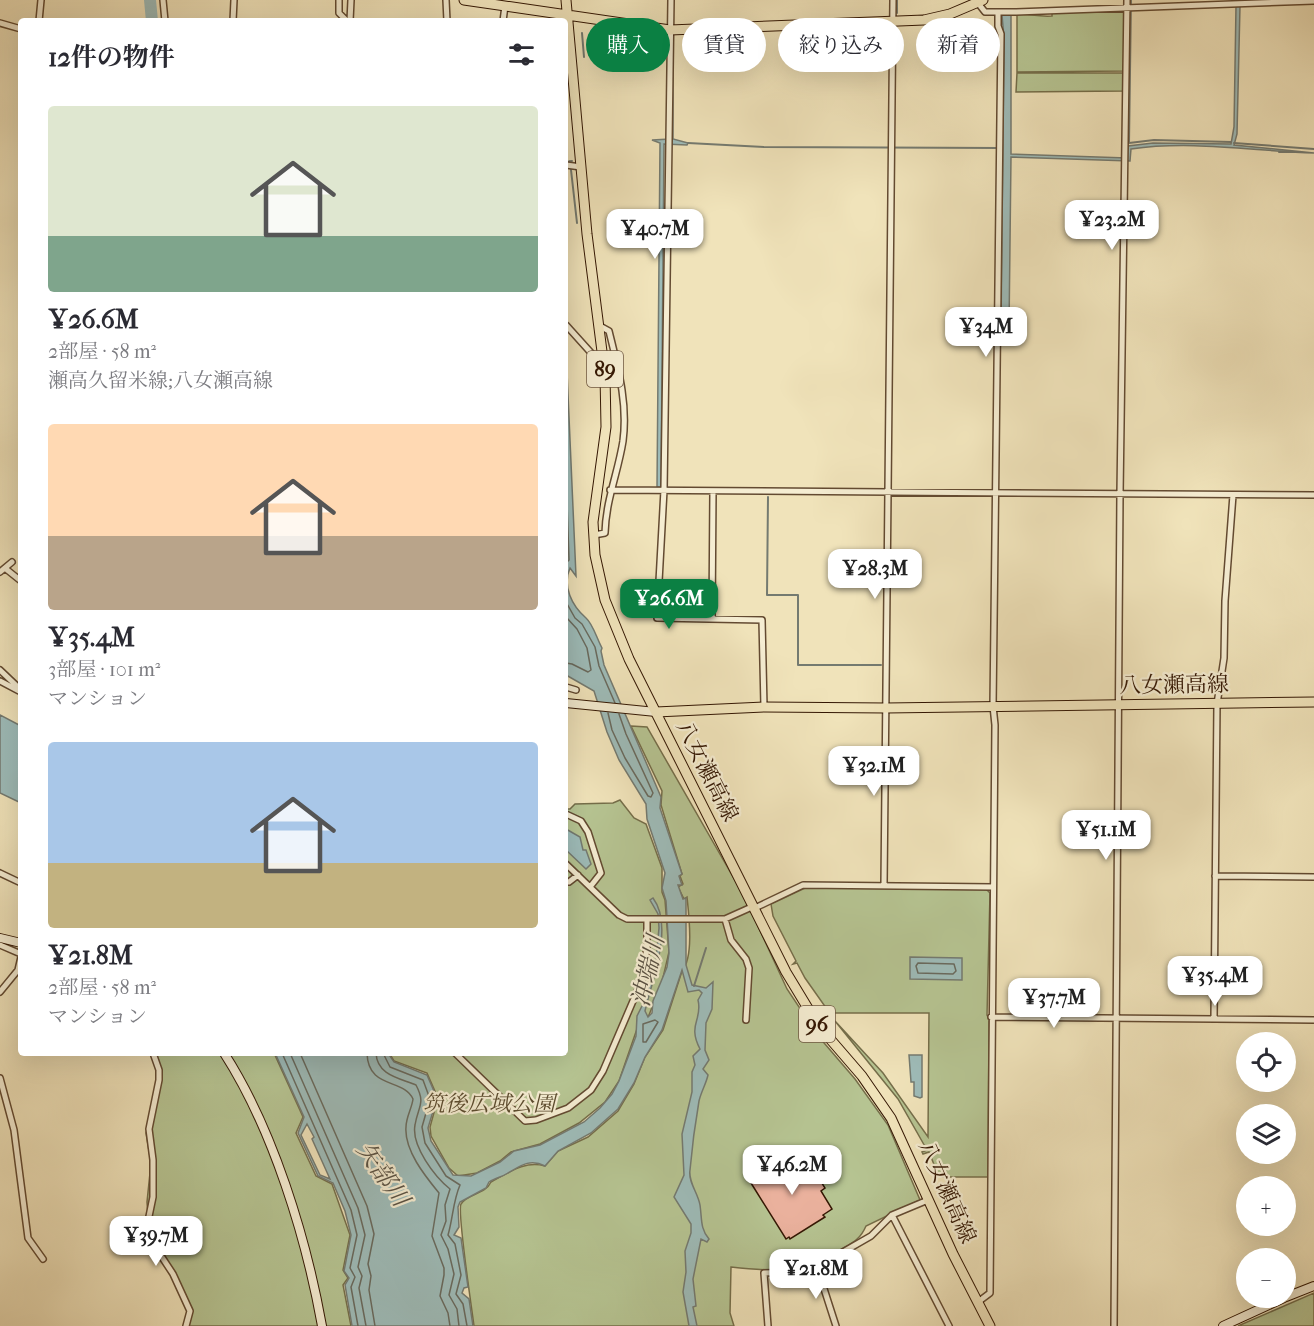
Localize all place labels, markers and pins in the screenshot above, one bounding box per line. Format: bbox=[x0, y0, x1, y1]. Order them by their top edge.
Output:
pin: ¥23.2M bbox=[1063, 200, 1161, 251]
pin: ¥40.7M bbox=[606, 209, 704, 260]
pin: ¥34M bbox=[950, 307, 1022, 358]
pin: ¥28.3M bbox=[826, 549, 924, 600]
pin: ¥26.6M bbox=[620, 579, 718, 630]
pin: ¥32.1M bbox=[825, 746, 923, 797]
pin: ¥51.1M bbox=[1057, 810, 1155, 861]
pin: ¥35.4M bbox=[1166, 956, 1264, 1007]
pin: ¥37.7M bbox=[1005, 978, 1103, 1029]
pin: ¥46.2M bbox=[743, 1145, 841, 1196]
pin: ¥39.7M bbox=[107, 1216, 205, 1267]
pin: ¥21.8M bbox=[767, 1249, 865, 1300]

